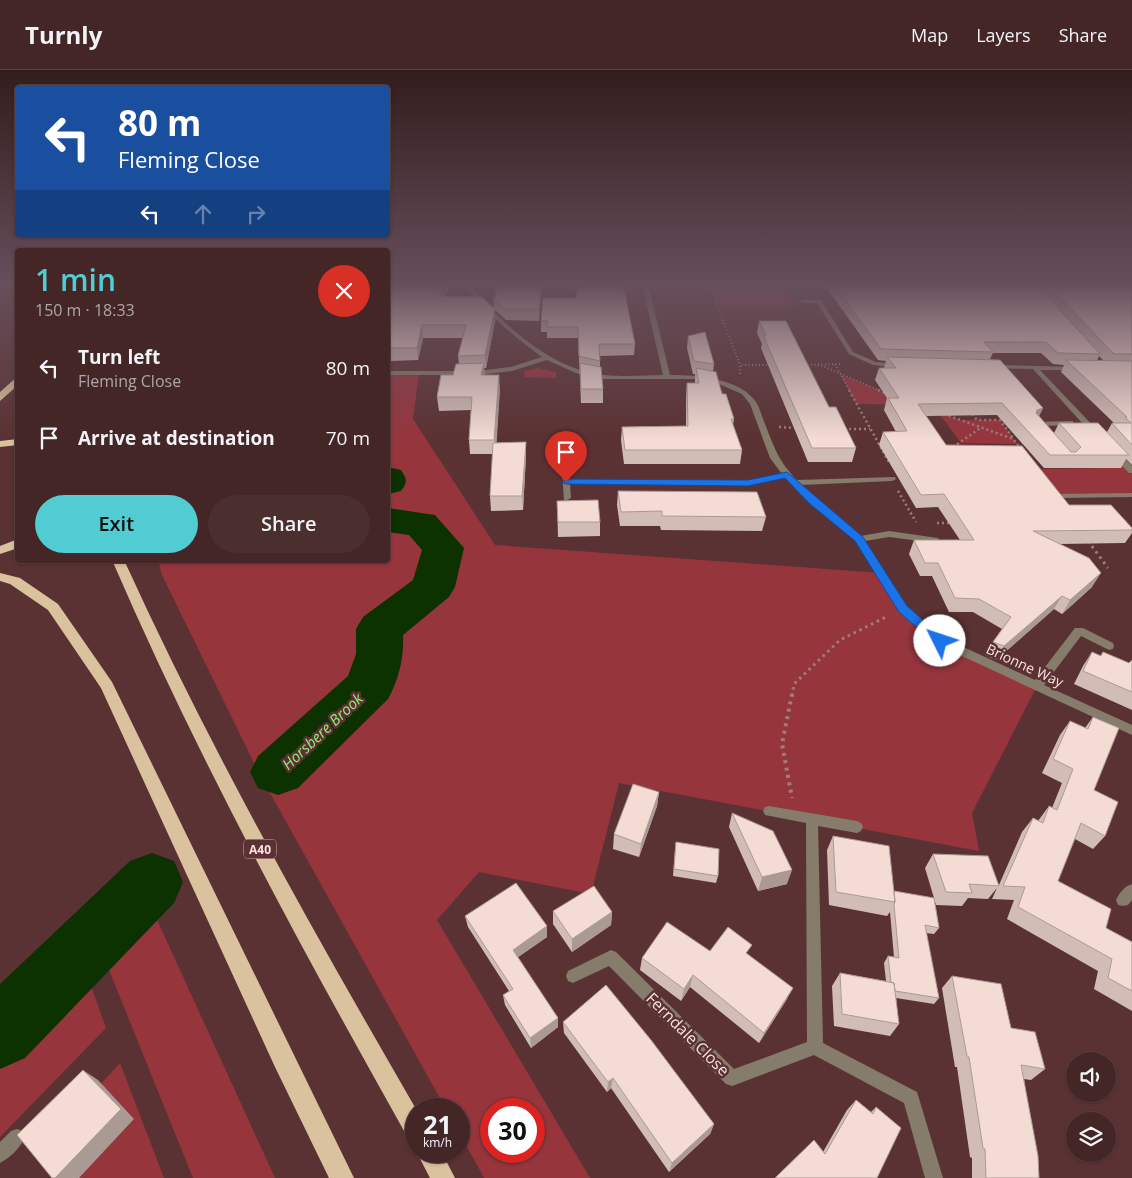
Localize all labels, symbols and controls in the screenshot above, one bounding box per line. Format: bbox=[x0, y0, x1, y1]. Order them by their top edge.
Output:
text: Turnly bbox=[25, 18, 102, 51]
text: Map bbox=[911, 23, 948, 47]
text: Layers bbox=[976, 23, 1031, 47]
text: Share bbox=[1059, 23, 1107, 47]
text: 80 m bbox=[118, 99, 201, 146]
icon: left bbox=[35, 105, 100, 170]
text: Fleming Close bbox=[118, 144, 260, 174]
icon: left bbox=[136, 200, 164, 228]
icon: ahead bbox=[189, 200, 217, 228]
icon: right bbox=[242, 200, 270, 228]
text: 1 min bbox=[35, 259, 116, 300]
button: close bbox=[318, 265, 370, 317]
text: 150 m · 18:33 bbox=[35, 299, 135, 321]
text: Turn left bbox=[78, 344, 160, 370]
icon: left bbox=[35, 354, 63, 382]
text: 80 m bbox=[326, 355, 370, 381]
text: Fleming Close bbox=[78, 370, 181, 392]
icon: arrive bbox=[35, 424, 63, 452]
text: Arrive at destination bbox=[78, 425, 275, 451]
text: 70 m bbox=[326, 425, 370, 451]
pin bbox=[545, 431, 587, 482]
icon: arrive bbox=[552, 438, 580, 466]
button: Exit bbox=[35, 495, 198, 553]
button: Share bbox=[208, 495, 370, 553]
position arrow bbox=[913, 614, 965, 666]
street label: Brionne Way bbox=[983, 639, 1068, 692]
water label: Horsbere Brook bbox=[277, 688, 367, 774]
road number: A40 bbox=[244, 840, 276, 859]
street label: Ferndale Close bbox=[641, 987, 735, 1081]
map controls bbox=[1066, 1052, 1116, 1162]
button: sound bbox=[1066, 1052, 1116, 1102]
speed limit sign: 30 bbox=[480, 1098, 545, 1163]
text: 21 bbox=[423, 1107, 452, 1141]
button: layers bbox=[1066, 1112, 1116, 1162]
text: km/h bbox=[423, 1134, 452, 1151]

